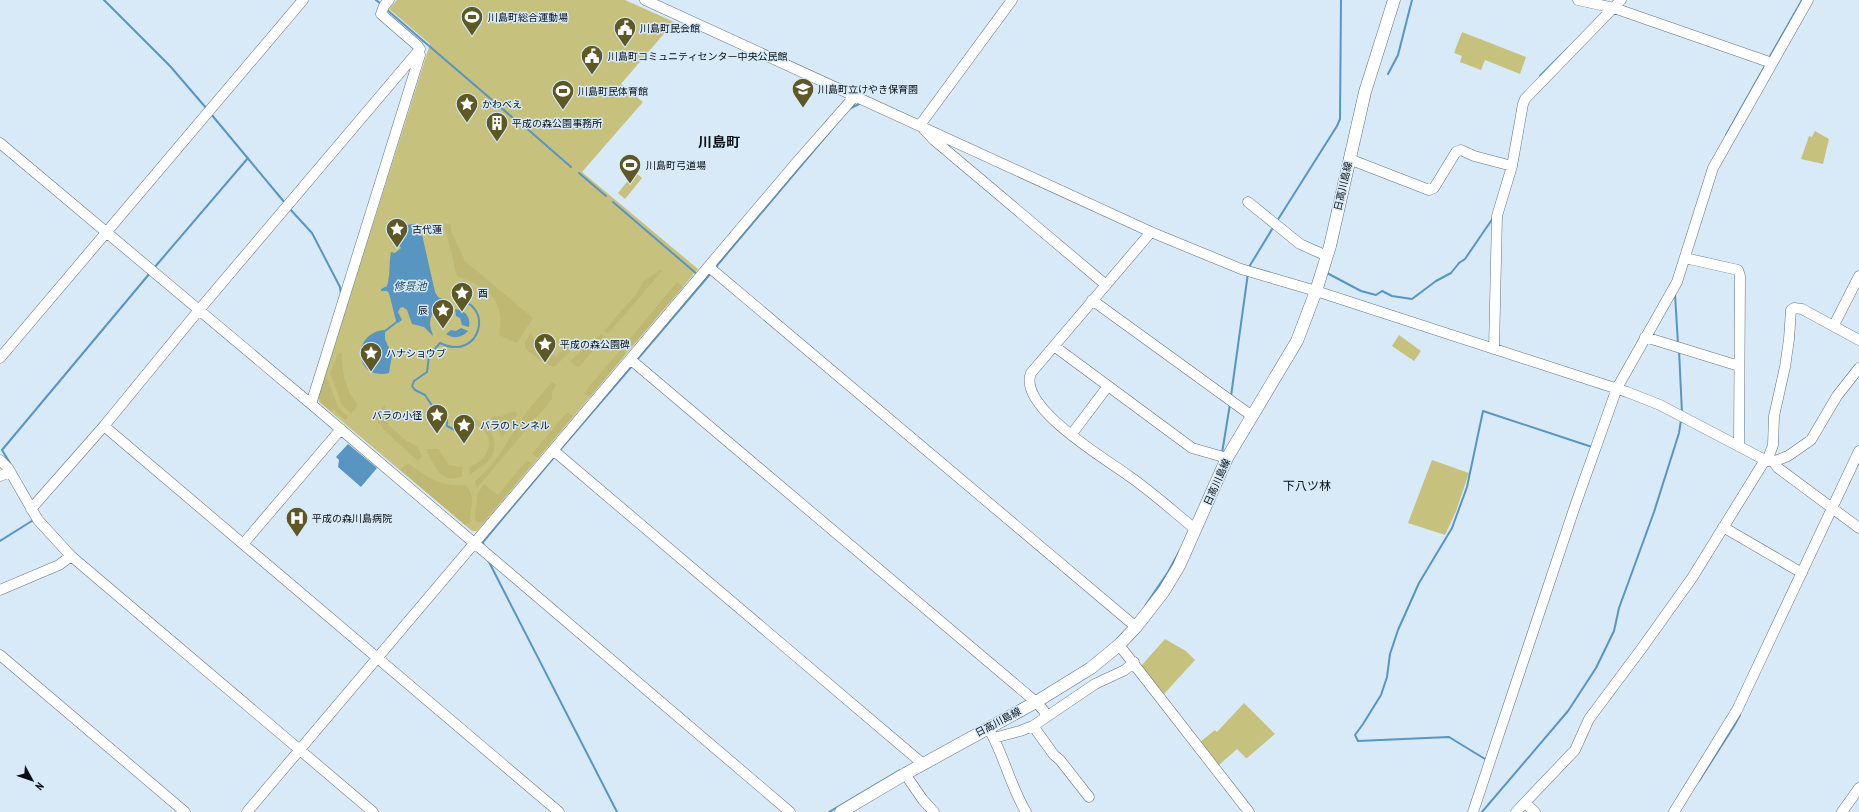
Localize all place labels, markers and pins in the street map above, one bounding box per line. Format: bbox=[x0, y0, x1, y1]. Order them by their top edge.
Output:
sports icon: 川島町総合運動場 bbox=[459, 4, 485, 37]
place label: 川島町総合運動場 bbox=[488, 11, 568, 24]
public building icon: 川島町民会館 bbox=[612, 15, 638, 48]
place label: 川島町民会館 bbox=[640, 22, 700, 35]
public building icon: 川島町コミュニティセンター中央公民館 bbox=[579, 43, 605, 76]
place label: 川島町コミュニティセンター中央公民館 bbox=[608, 50, 787, 63]
school or university icon: 川島町立けやき保育園 bbox=[790, 76, 816, 109]
sports icon: 川島町民体育館 bbox=[550, 78, 576, 111]
place label: 川島町立けやき保育園 bbox=[818, 83, 918, 96]
place label: 川島町民体育館 bbox=[578, 85, 648, 98]
place icon: かわべえ bbox=[454, 91, 480, 124]
place label: かわべえ bbox=[482, 98, 522, 111]
building icon: 平成の森公園事務所 bbox=[484, 110, 510, 143]
place label: 平成の森公園事務所 bbox=[512, 117, 602, 130]
sports icon: 川島町弓道場 bbox=[617, 152, 643, 185]
place label: 川島町弓道場 bbox=[646, 159, 706, 172]
place icon: 古代蓮 bbox=[384, 216, 410, 249]
place label: 古代蓮 bbox=[412, 223, 442, 236]
place icon: 酉 bbox=[449, 280, 475, 313]
place label: 酉 bbox=[478, 287, 488, 300]
place icon: 辰 bbox=[430, 297, 456, 330]
place label: 辰 bbox=[418, 304, 428, 317]
place icon: 平成の森公園碑 bbox=[532, 331, 558, 364]
place label: 平成の森公園碑 bbox=[560, 338, 630, 351]
place icon: ハナショウブ bbox=[358, 340, 384, 373]
place label: ハナショウブ bbox=[386, 347, 446, 360]
place icon: バラの小径 bbox=[424, 402, 450, 435]
place label: バラの小径 bbox=[372, 409, 422, 422]
place icon: バラのトンネル bbox=[451, 412, 477, 445]
place label: バラのトンネル bbox=[480, 419, 550, 432]
hospital icon: 平成の森川島病院 bbox=[284, 505, 310, 538]
place label: 平成の森川島病院 bbox=[312, 512, 392, 525]

